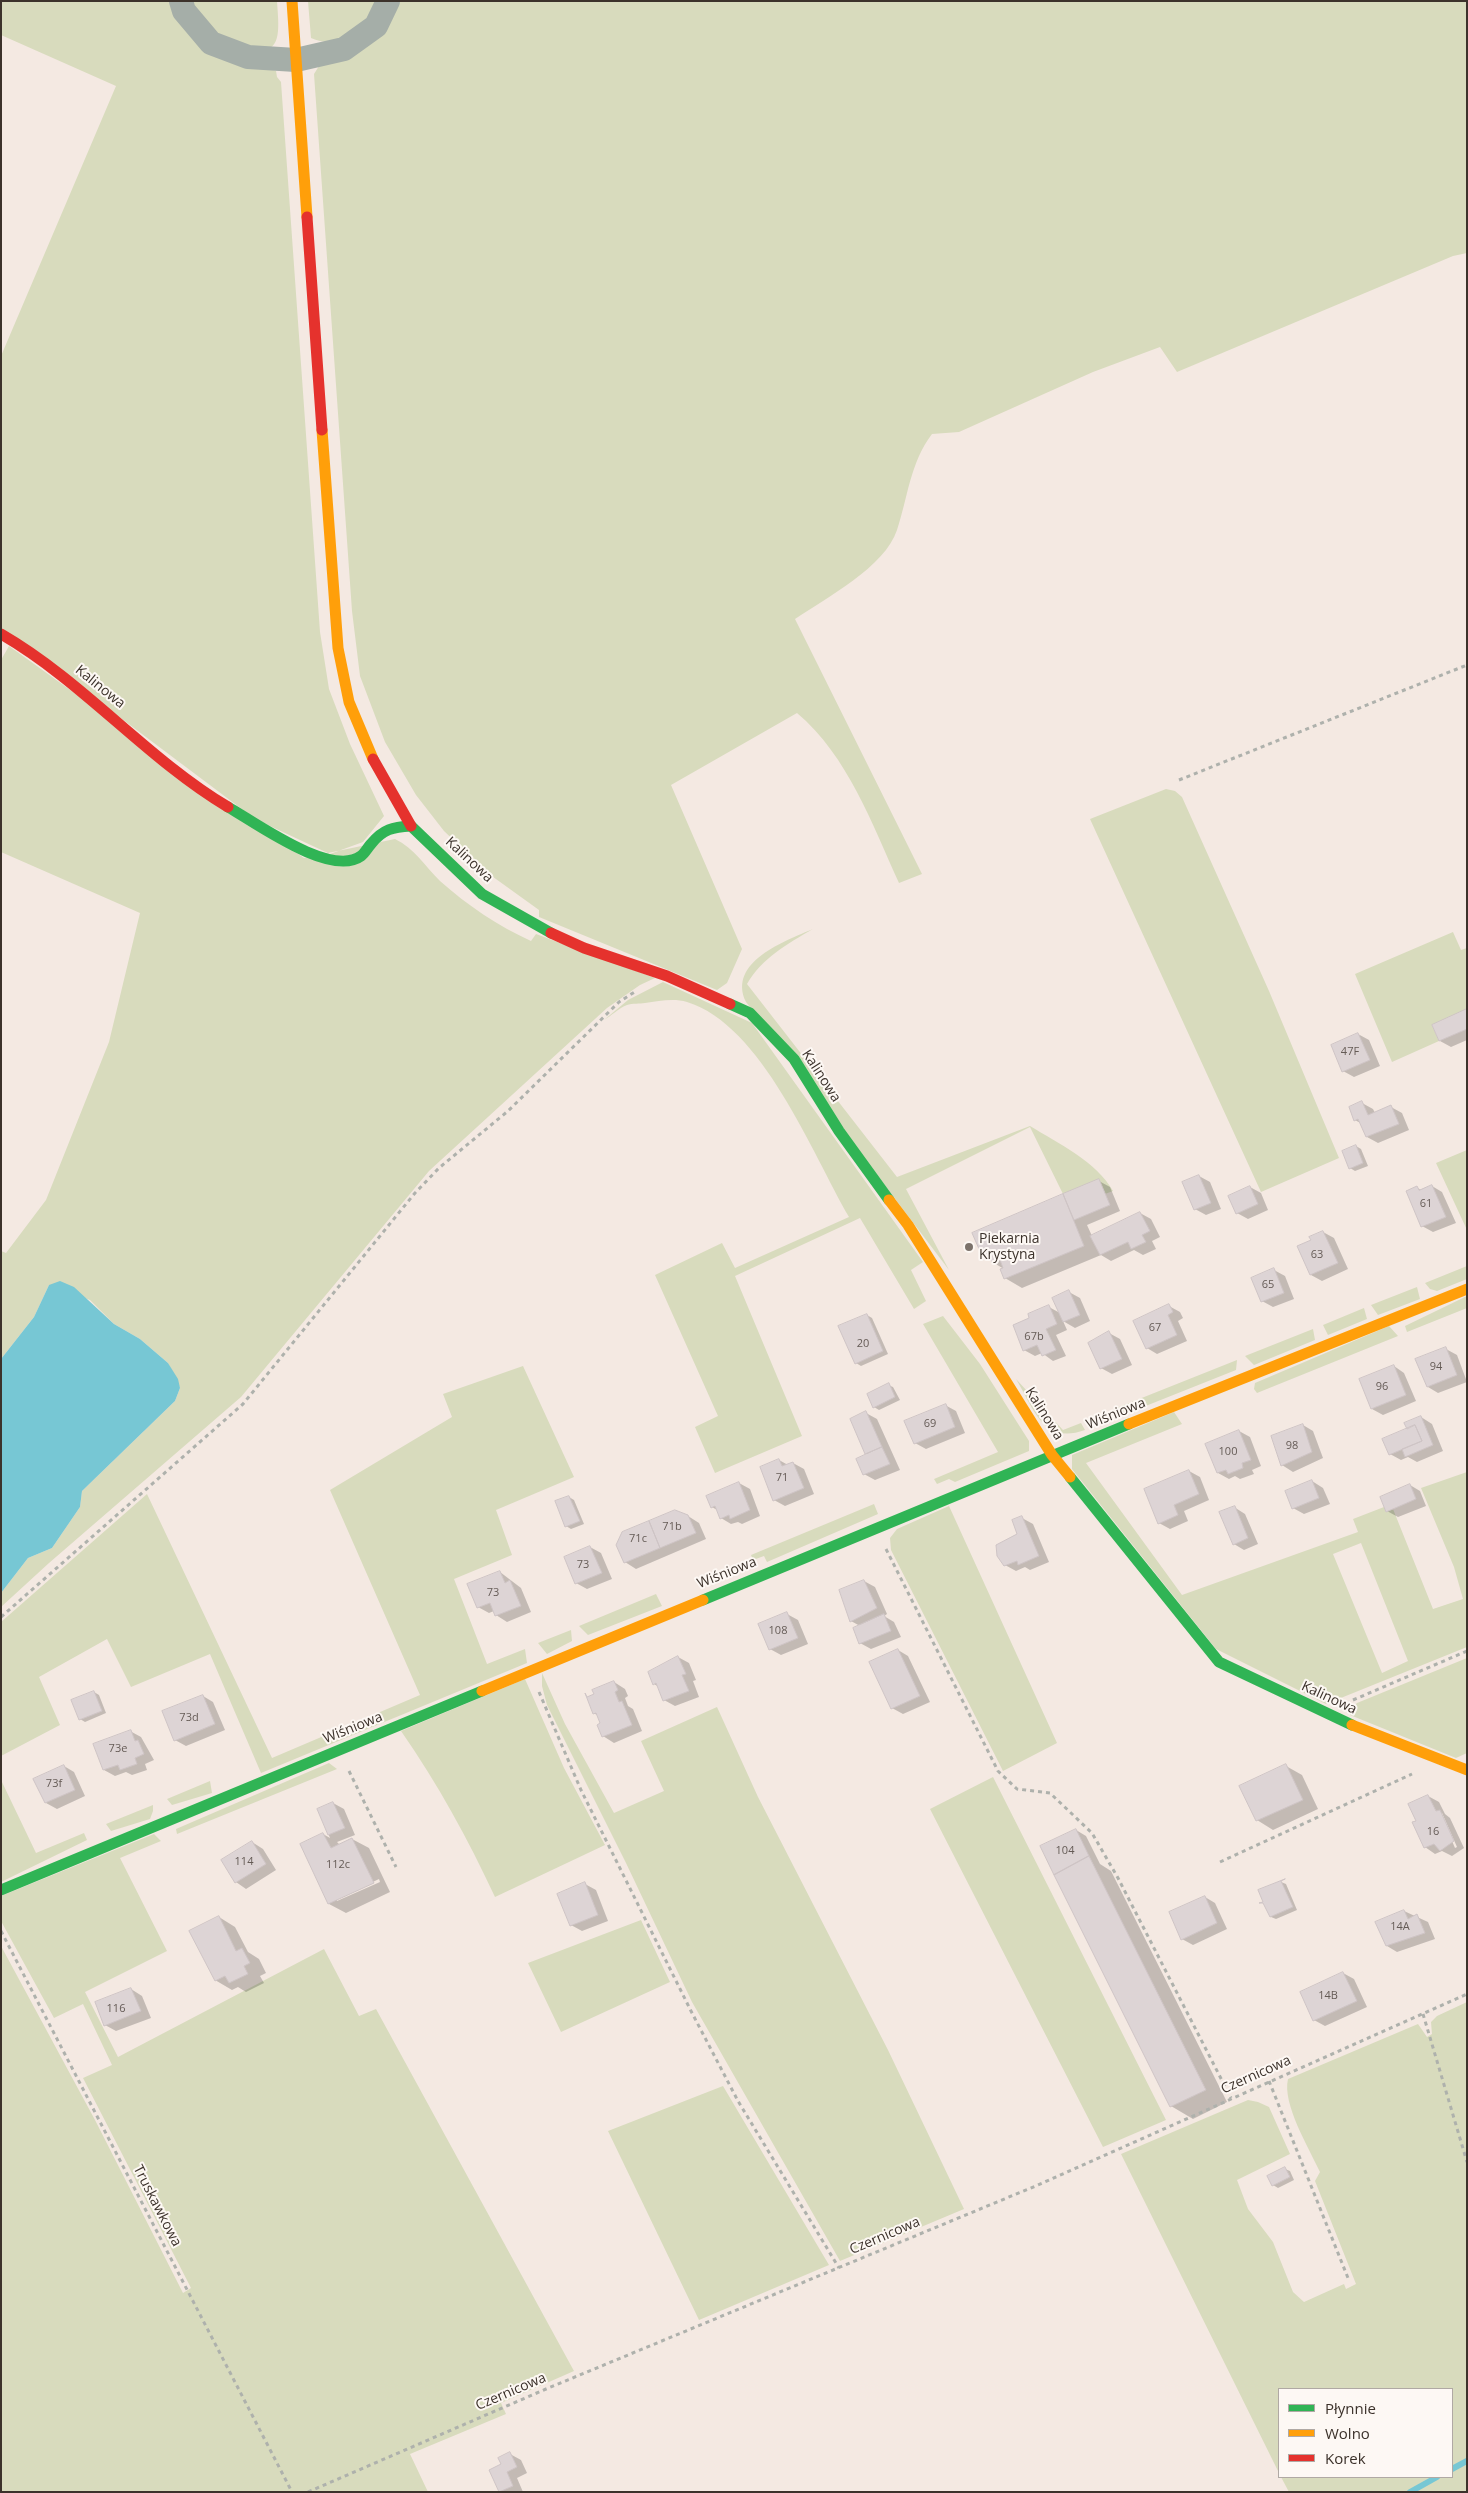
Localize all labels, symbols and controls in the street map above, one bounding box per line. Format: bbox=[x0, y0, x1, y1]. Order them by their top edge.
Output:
street label: Kalinowa bbox=[72, 662, 128, 712]
street label: Kalinowa bbox=[442, 834, 496, 886]
house number: 47F bbox=[1341, 1045, 1359, 1059]
street label: Kalinowa bbox=[798, 1047, 844, 1105]
house number: 61 bbox=[1420, 1197, 1432, 1211]
place label: Piekarnia Krystyna bbox=[979, 1231, 1040, 1264]
marker: Piekarnia Krystyna bbox=[963, 1241, 975, 1253]
house number: 63 bbox=[1311, 1248, 1323, 1262]
house number: 65 bbox=[1262, 1278, 1274, 1292]
house number: 67 bbox=[1149, 1321, 1161, 1335]
house number: 67b bbox=[1024, 1330, 1044, 1344]
house number: 20 bbox=[857, 1337, 869, 1351]
house number: 94 bbox=[1430, 1360, 1442, 1374]
house number: 96 bbox=[1376, 1380, 1388, 1394]
street label: Kalinowa bbox=[1021, 1385, 1067, 1443]
street label: Wiśniowa bbox=[1084, 1395, 1148, 1433]
house number: 69 bbox=[924, 1417, 936, 1431]
house number: 98 bbox=[1286, 1439, 1298, 1453]
house number: 100 bbox=[1219, 1445, 1237, 1459]
house number: 71 bbox=[776, 1471, 788, 1485]
house number: 71b bbox=[662, 1520, 682, 1534]
house number: 71c bbox=[629, 1532, 647, 1546]
street label: Wiśniowa bbox=[695, 1554, 759, 1592]
house number: 73 bbox=[577, 1558, 589, 1572]
house number: 73 bbox=[487, 1586, 499, 1600]
house number: 108 bbox=[769, 1624, 787, 1638]
street label: Kalinowa bbox=[1299, 1678, 1359, 1718]
street label: Wiśniowa bbox=[321, 1709, 385, 1747]
house number: 73d bbox=[179, 1711, 199, 1725]
house number: 73e bbox=[109, 1742, 127, 1756]
house number: 73f bbox=[46, 1777, 62, 1791]
house number: 16 bbox=[1427, 1825, 1439, 1839]
house number: 104 bbox=[1056, 1844, 1074, 1858]
house number: 114 bbox=[235, 1855, 253, 1869]
house number: 112c bbox=[326, 1858, 350, 1872]
house number: 14A bbox=[1390, 1920, 1410, 1934]
house number: 14B bbox=[1318, 1989, 1338, 2003]
house number: 116 bbox=[107, 2002, 125, 2016]
street label: Czernicowa bbox=[1218, 2052, 1294, 2098]
street label: Truskawkowa bbox=[129, 2163, 185, 2249]
street label: Czernicowa bbox=[847, 2214, 923, 2258]
street label: Czernicowa bbox=[473, 2370, 549, 2414]
legend bbox=[1278, 2388, 1453, 2478]
text: Płynnie bbox=[1325, 2398, 1376, 2418]
text: Wolno bbox=[1325, 2423, 1370, 2443]
text: Korek bbox=[1325, 2448, 1366, 2468]

